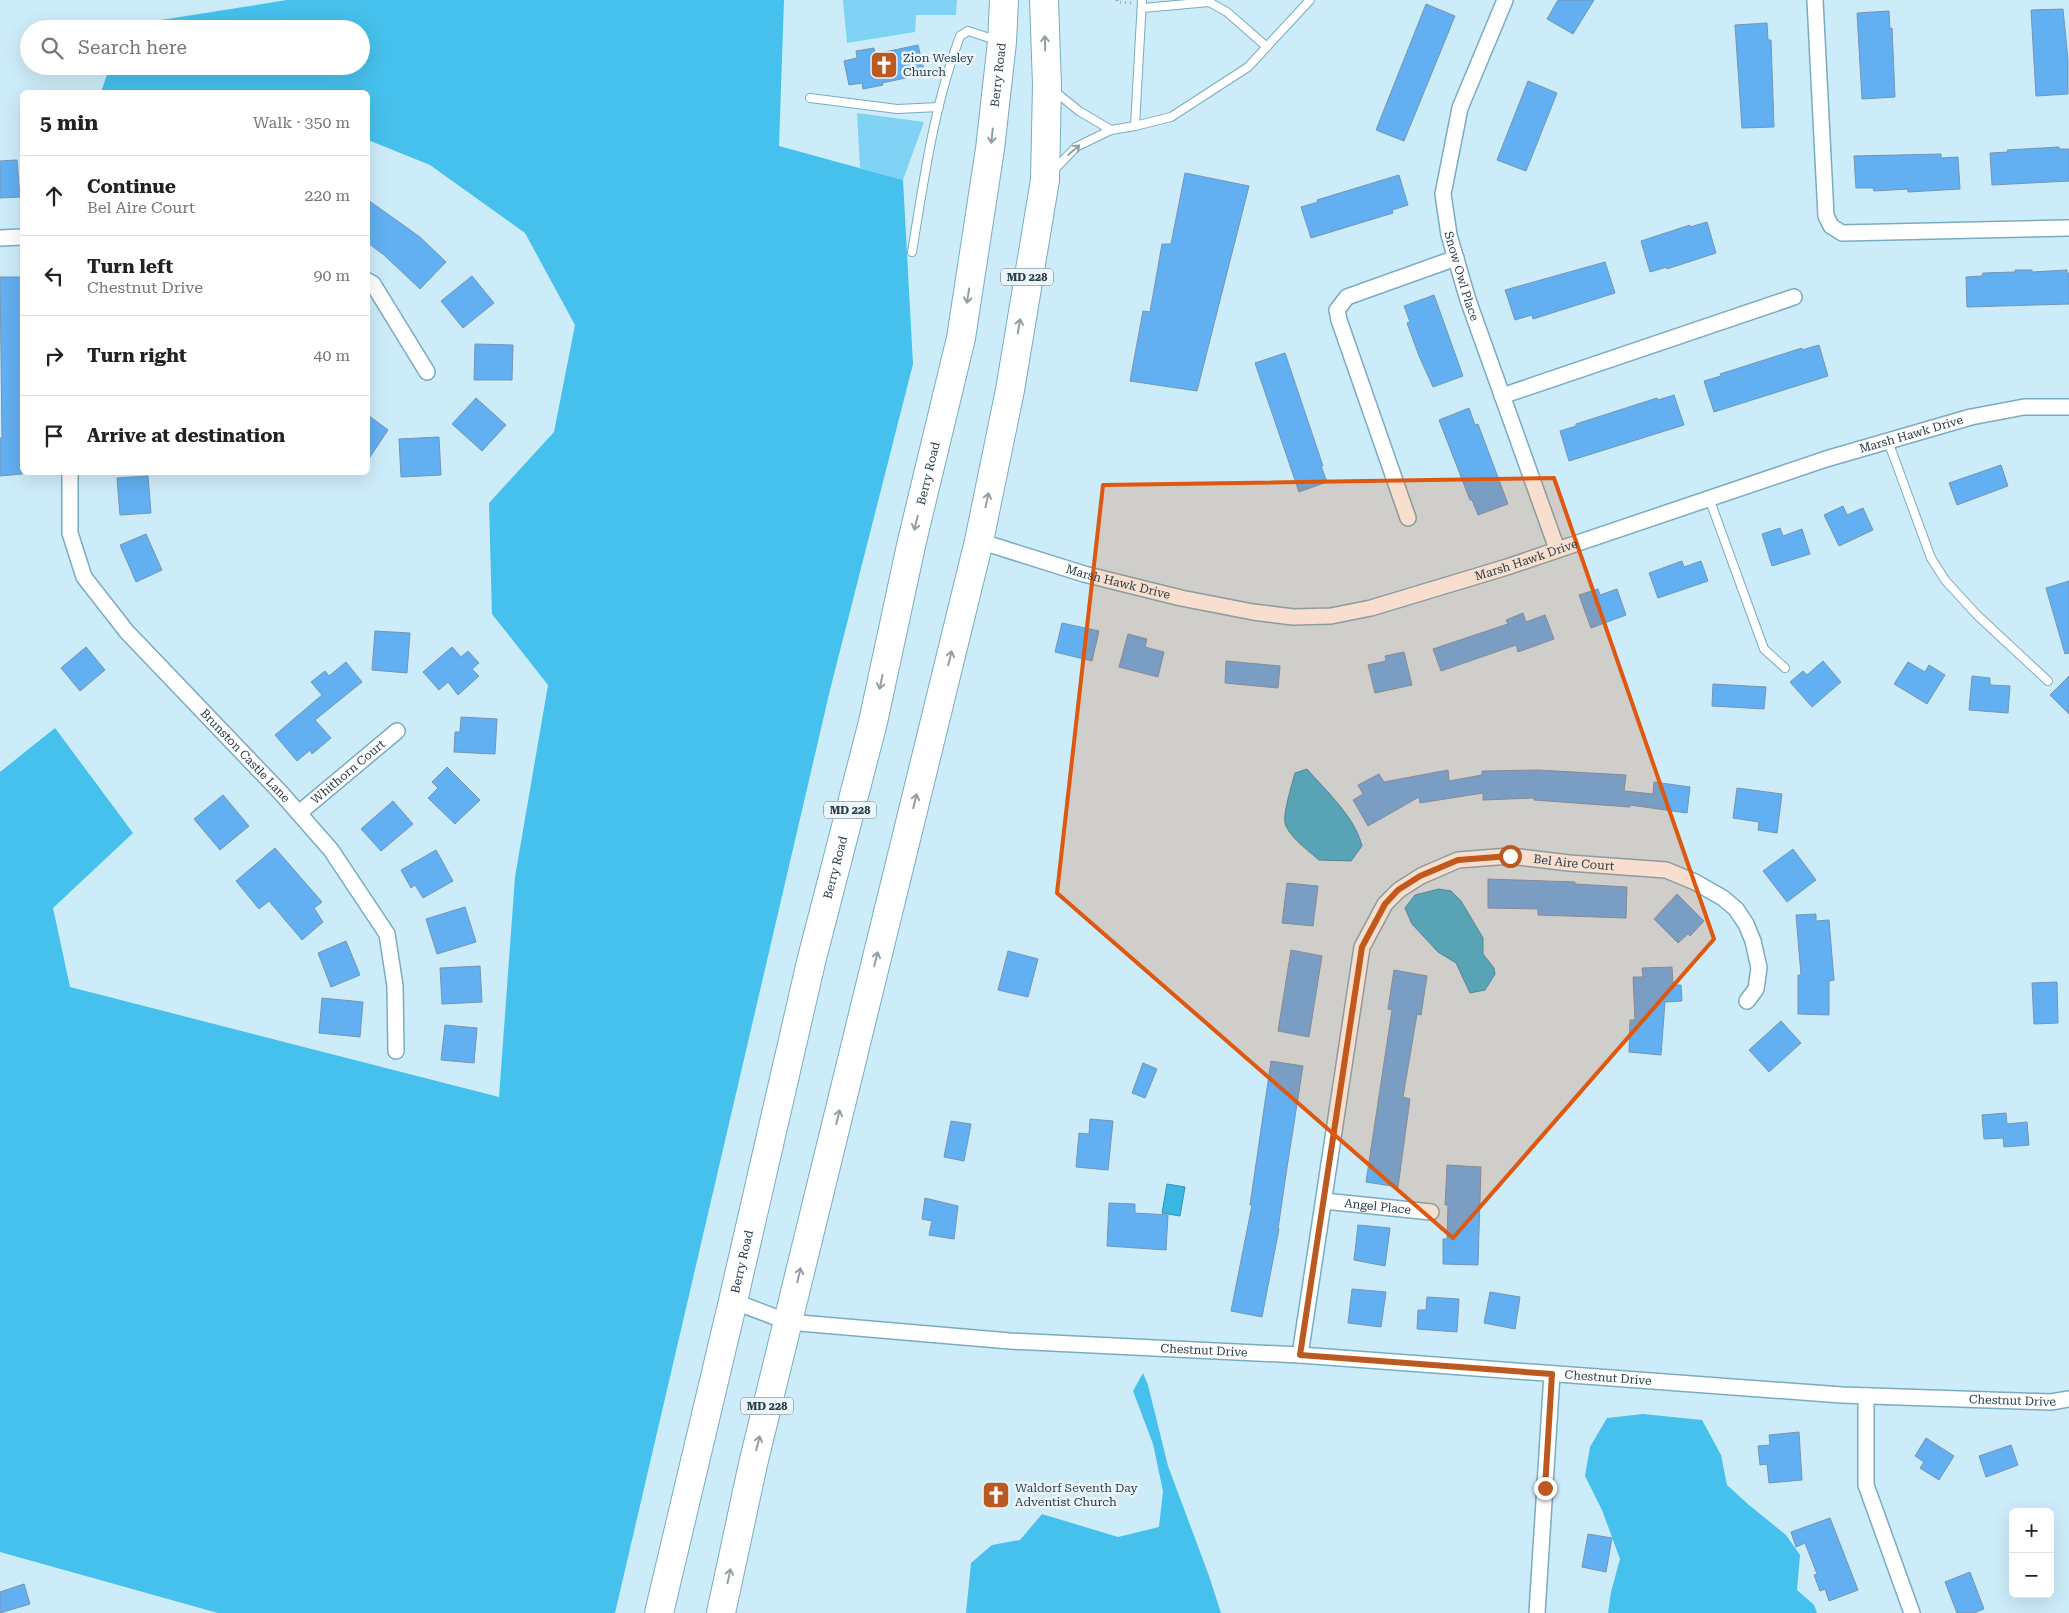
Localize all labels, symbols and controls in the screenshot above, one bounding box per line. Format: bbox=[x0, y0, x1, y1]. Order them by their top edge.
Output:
search box bbox=[20, 20, 370, 75]
icon: search bbox=[38, 34, 66, 62]
one-way arrow bbox=[1040, 35, 1050, 51]
text: Search here bbox=[78, 36, 187, 59]
street label: Berry Road bbox=[988, 42, 1009, 108]
church icon: Zion Wesley Church bbox=[869, 50, 899, 80]
place label: Zion Wesley Church bbox=[903, 51, 975, 79]
text: 5 min bbox=[40, 111, 98, 135]
text: Walk · 350 m bbox=[253, 113, 350, 132]
one-way arrow bbox=[987, 127, 997, 143]
one-way arrow bbox=[1068, 145, 1081, 156]
text: Continue bbox=[87, 175, 176, 198]
icon: ahead bbox=[40, 182, 68, 210]
text: 220 m bbox=[304, 186, 350, 205]
text: Bel Aire Court bbox=[87, 198, 195, 217]
street label: Snow Owl Place bbox=[1441, 230, 1482, 323]
text: Turn left bbox=[87, 255, 173, 278]
icon: left bbox=[40, 262, 68, 290]
text: 90 m bbox=[313, 266, 350, 285]
road number: MD 228 bbox=[1001, 268, 1053, 286]
text: Chestnut Drive bbox=[87, 278, 203, 297]
one-way arrow bbox=[962, 288, 972, 304]
one-way arrow bbox=[1015, 318, 1025, 334]
icon: right bbox=[40, 342, 68, 370]
text: Turn right bbox=[87, 344, 187, 367]
text: 40 m bbox=[313, 346, 350, 365]
street label: Marsh Hawk Drive bbox=[1858, 413, 1965, 456]
icon: arrive bbox=[40, 422, 68, 450]
text: Arrive at destination bbox=[87, 424, 285, 447]
street label: Berry Road bbox=[914, 440, 943, 506]
one-way arrow bbox=[983, 493, 992, 509]
one-way arrow bbox=[911, 514, 920, 530]
street label: Marsh Hawk Drive bbox=[1473, 536, 1580, 583]
street label: Marsh Hawk Drive bbox=[1064, 562, 1172, 602]
one-way arrow bbox=[946, 651, 955, 667]
one-way arrow bbox=[876, 673, 885, 689]
street label: Brunston Castle Lane bbox=[197, 706, 293, 805]
street label: Whithorn Court bbox=[308, 737, 388, 807]
one-way arrow bbox=[911, 793, 920, 809]
road number: MD 228 bbox=[824, 802, 876, 818]
street label: Berry Road bbox=[821, 834, 850, 901]
route start bbox=[1499, 845, 1522, 868]
street label: Bel Aire Court bbox=[1533, 852, 1615, 873]
one-way arrow bbox=[872, 951, 881, 967]
one-way arrow bbox=[833, 1109, 843, 1125]
street label: Angel Place bbox=[1344, 1196, 1412, 1217]
street label: Berry Road bbox=[728, 1228, 756, 1295]
one-way arrow bbox=[795, 1267, 804, 1283]
street label: Chestnut Drive bbox=[1160, 1341, 1248, 1359]
street label: Chestnut Drive bbox=[1564, 1368, 1653, 1388]
street label: Chestnut Drive bbox=[1969, 1392, 2057, 1409]
road number: MD 228 bbox=[741, 1398, 793, 1414]
one-way arrow bbox=[754, 1436, 763, 1452]
route end bbox=[1534, 1477, 1557, 1500]
church icon: Waldorf Seventh Day Adventist Church bbox=[981, 1480, 1011, 1510]
place label: Waldorf Seventh Day Adventist Church bbox=[1015, 1481, 1138, 1509]
map controls bbox=[2009, 1508, 2054, 1598]
button: + bbox=[2009, 1508, 2054, 1553]
button: − bbox=[2009, 1553, 2054, 1598]
one-way arrow bbox=[725, 1568, 734, 1584]

